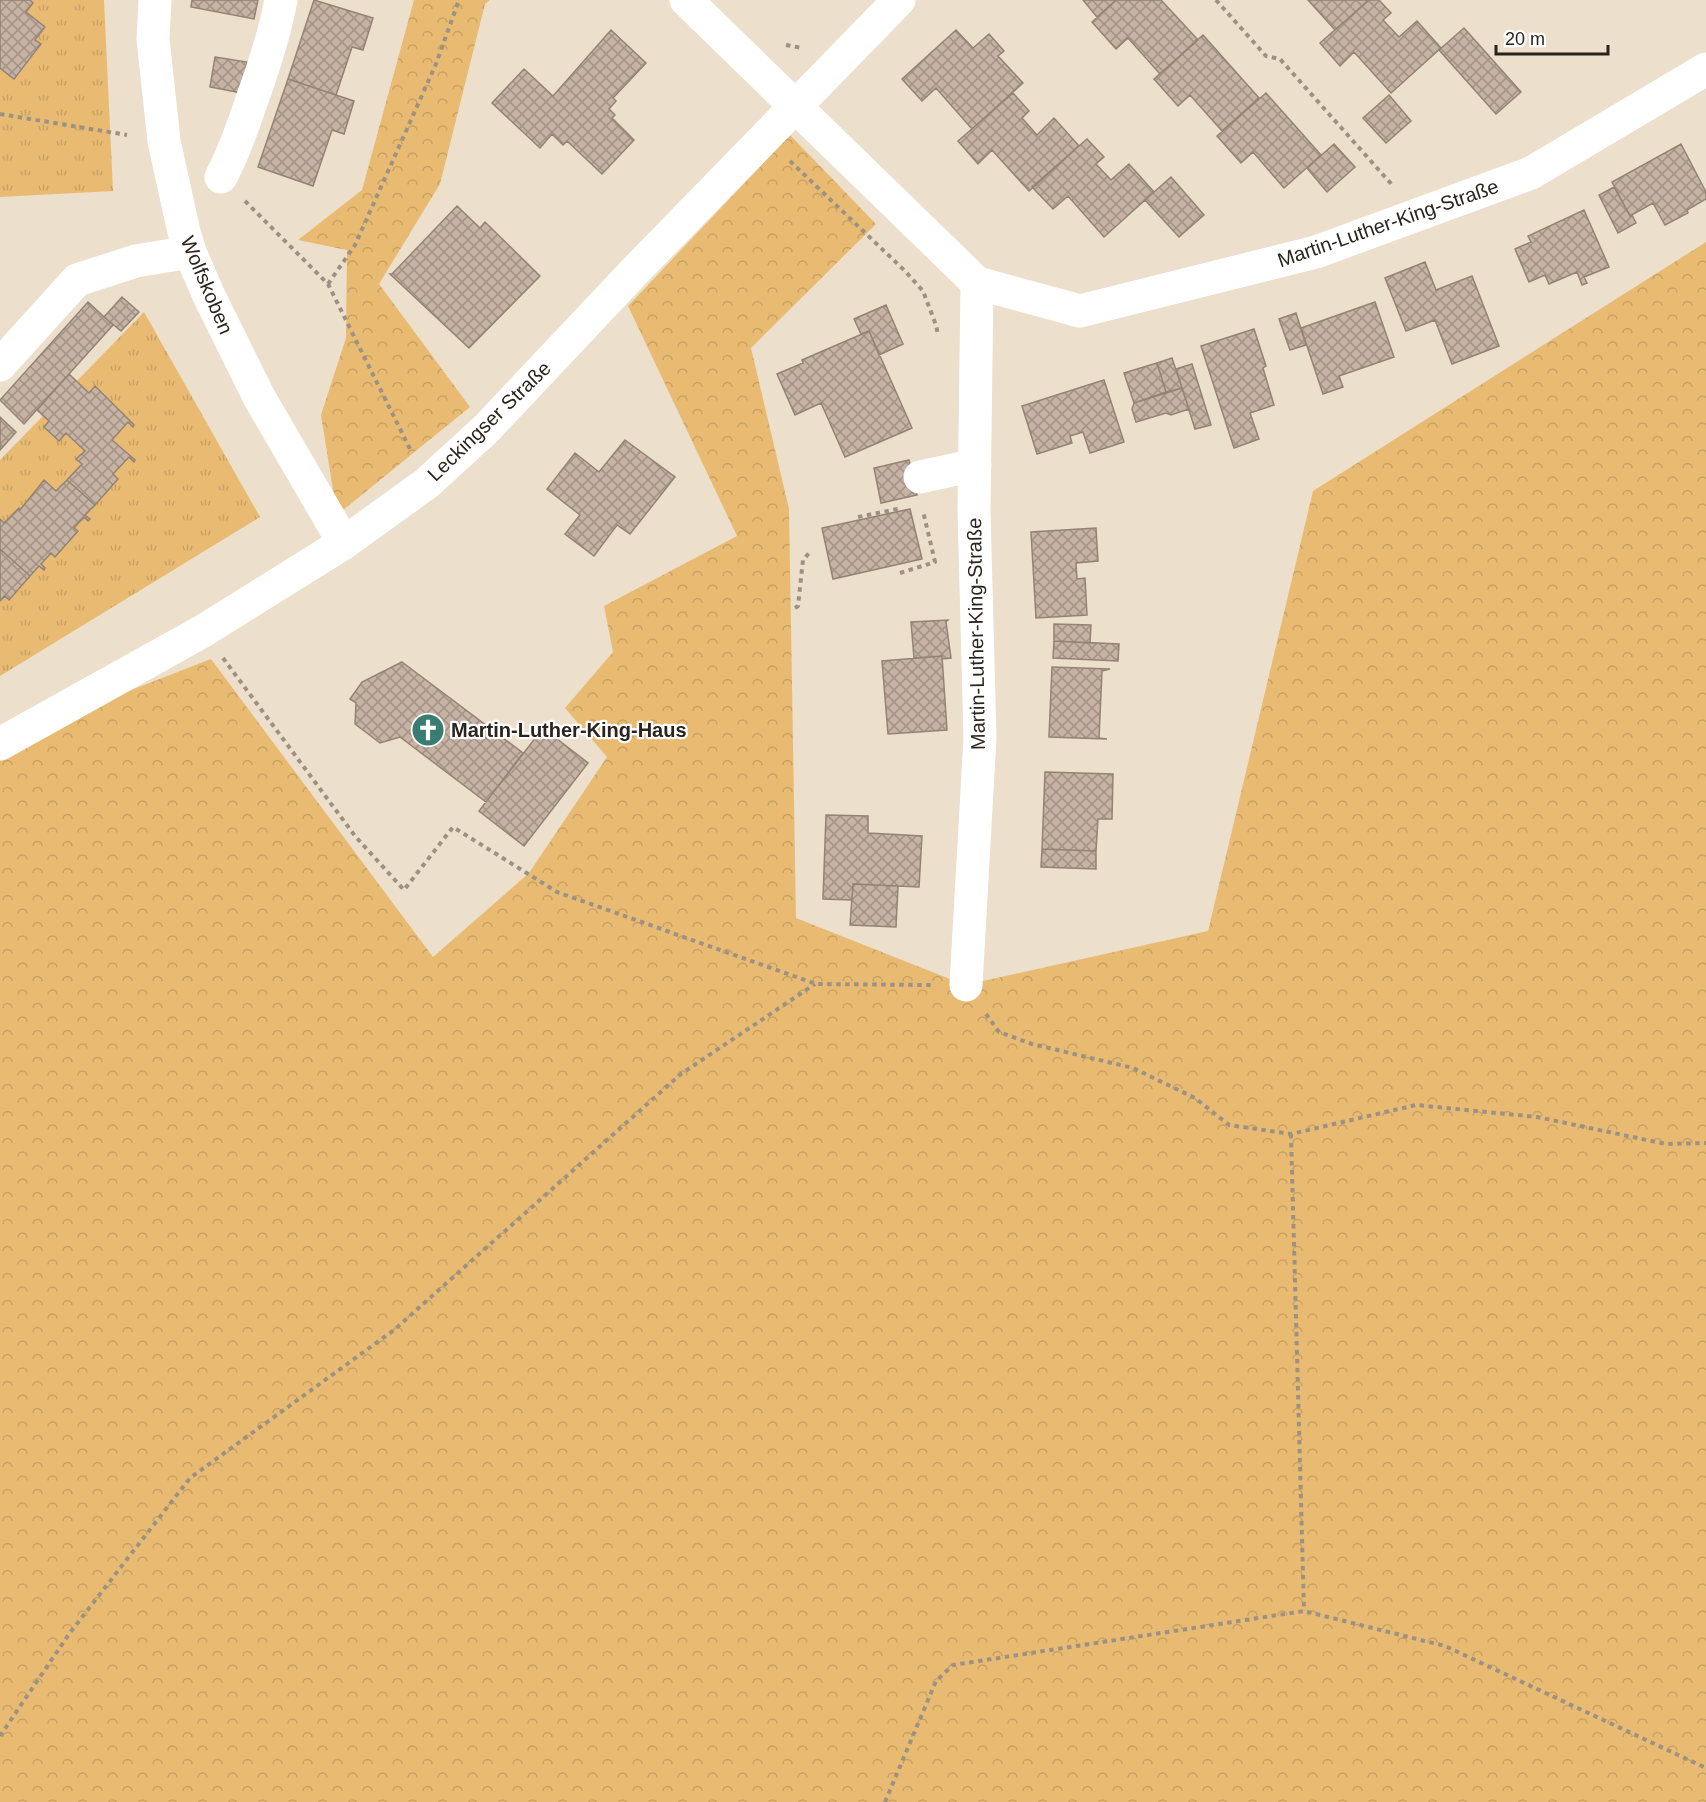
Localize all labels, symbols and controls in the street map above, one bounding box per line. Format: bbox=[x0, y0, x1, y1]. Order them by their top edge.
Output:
scale bar bbox=[1496, 18, 1608, 56]
text: 20 m bbox=[1505, 29, 1545, 49]
street label: Martin-Luther-King-Straße bbox=[1275, 175, 1501, 271]
street label: Wolfskoben bbox=[177, 233, 237, 337]
street label: Leckingser Straße bbox=[423, 357, 555, 485]
street label: Martin-Luther-King-Straße bbox=[963, 518, 989, 750]
church icon: Martin-Luther-King-Haus bbox=[410, 712, 446, 748]
place label: Martin-Luther-King-Haus bbox=[451, 719, 687, 741]

